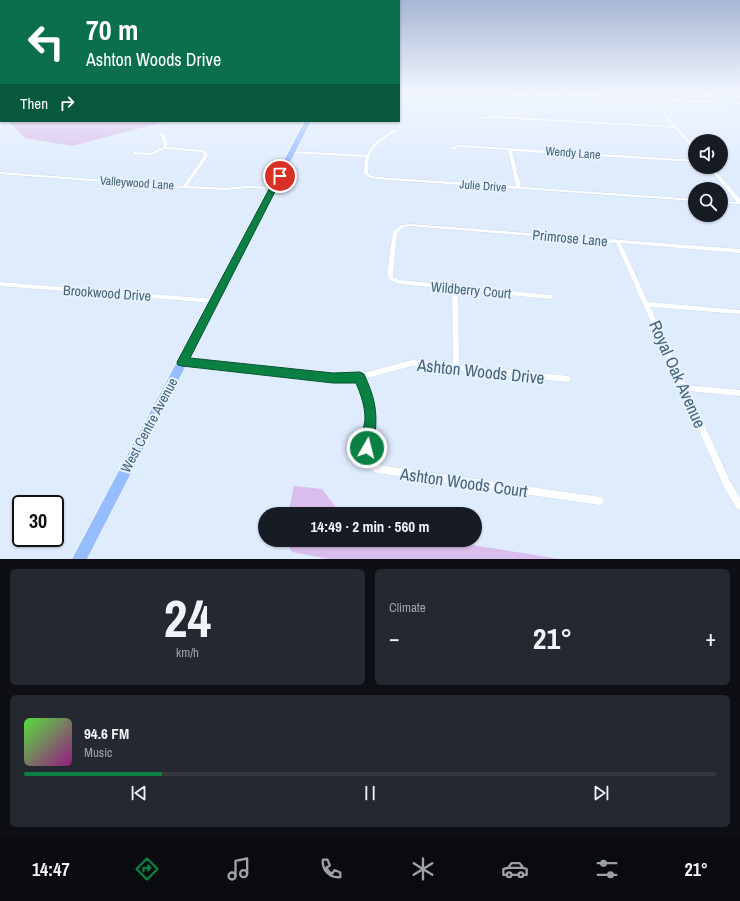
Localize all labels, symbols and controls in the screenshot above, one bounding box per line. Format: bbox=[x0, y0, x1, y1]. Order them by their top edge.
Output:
text: 70 m bbox=[86, 11, 138, 49]
icon: left bbox=[20, 16, 72, 68]
text: Ashton Woods Drive bbox=[86, 47, 221, 72]
icon: right bbox=[56, 92, 78, 114]
text: Then bbox=[20, 93, 48, 114]
map controls bbox=[688, 134, 728, 222]
button: sound bbox=[688, 134, 728, 174]
street label: Wendy Lane bbox=[545, 143, 601, 163]
pin bbox=[263, 159, 297, 193]
icon: arrive bbox=[269, 165, 291, 187]
street label: Valleywood Lane bbox=[99, 172, 175, 194]
street label: Julie Drive bbox=[459, 176, 507, 196]
button: search bbox=[688, 182, 728, 222]
street label: Primrose Lane bbox=[532, 226, 608, 250]
street label: Wildberry Court bbox=[430, 278, 512, 302]
street label: Brookwood Drive bbox=[62, 281, 152, 305]
street label: Royal Oak Avenue bbox=[644, 317, 712, 432]
street label: Ashton Woods Drive bbox=[415, 353, 546, 389]
street label: West Centre Avenue bbox=[116, 374, 182, 476]
position arrow bbox=[346, 427, 388, 469]
street label: Ashton Woods Court bbox=[398, 462, 529, 502]
speed limit sign: 30 bbox=[12, 495, 64, 547]
text: 14:49 · 2 min · 560 m bbox=[311, 516, 429, 537]
text: 24 bbox=[164, 583, 211, 653]
text: Climate bbox=[389, 599, 426, 616]
text: 21° bbox=[533, 618, 572, 658]
text: − bbox=[389, 623, 400, 653]
text: + bbox=[705, 623, 716, 653]
text: km/h bbox=[176, 644, 199, 661]
text: 94.6 FM bbox=[84, 723, 129, 744]
text: Music bbox=[84, 744, 112, 761]
icon: previous bbox=[128, 782, 150, 804]
icon: pause bbox=[359, 782, 381, 804]
icon: next bbox=[590, 782, 612, 804]
icon: directions bbox=[133, 855, 161, 883]
icon: music bbox=[225, 855, 253, 883]
icon: phone bbox=[317, 855, 345, 883]
icon: climate bbox=[409, 855, 437, 883]
icon: car bbox=[501, 855, 529, 883]
icon: filters bbox=[593, 855, 621, 883]
text: 14:47 bbox=[32, 857, 70, 882]
text: 21° bbox=[684, 857, 708, 882]

